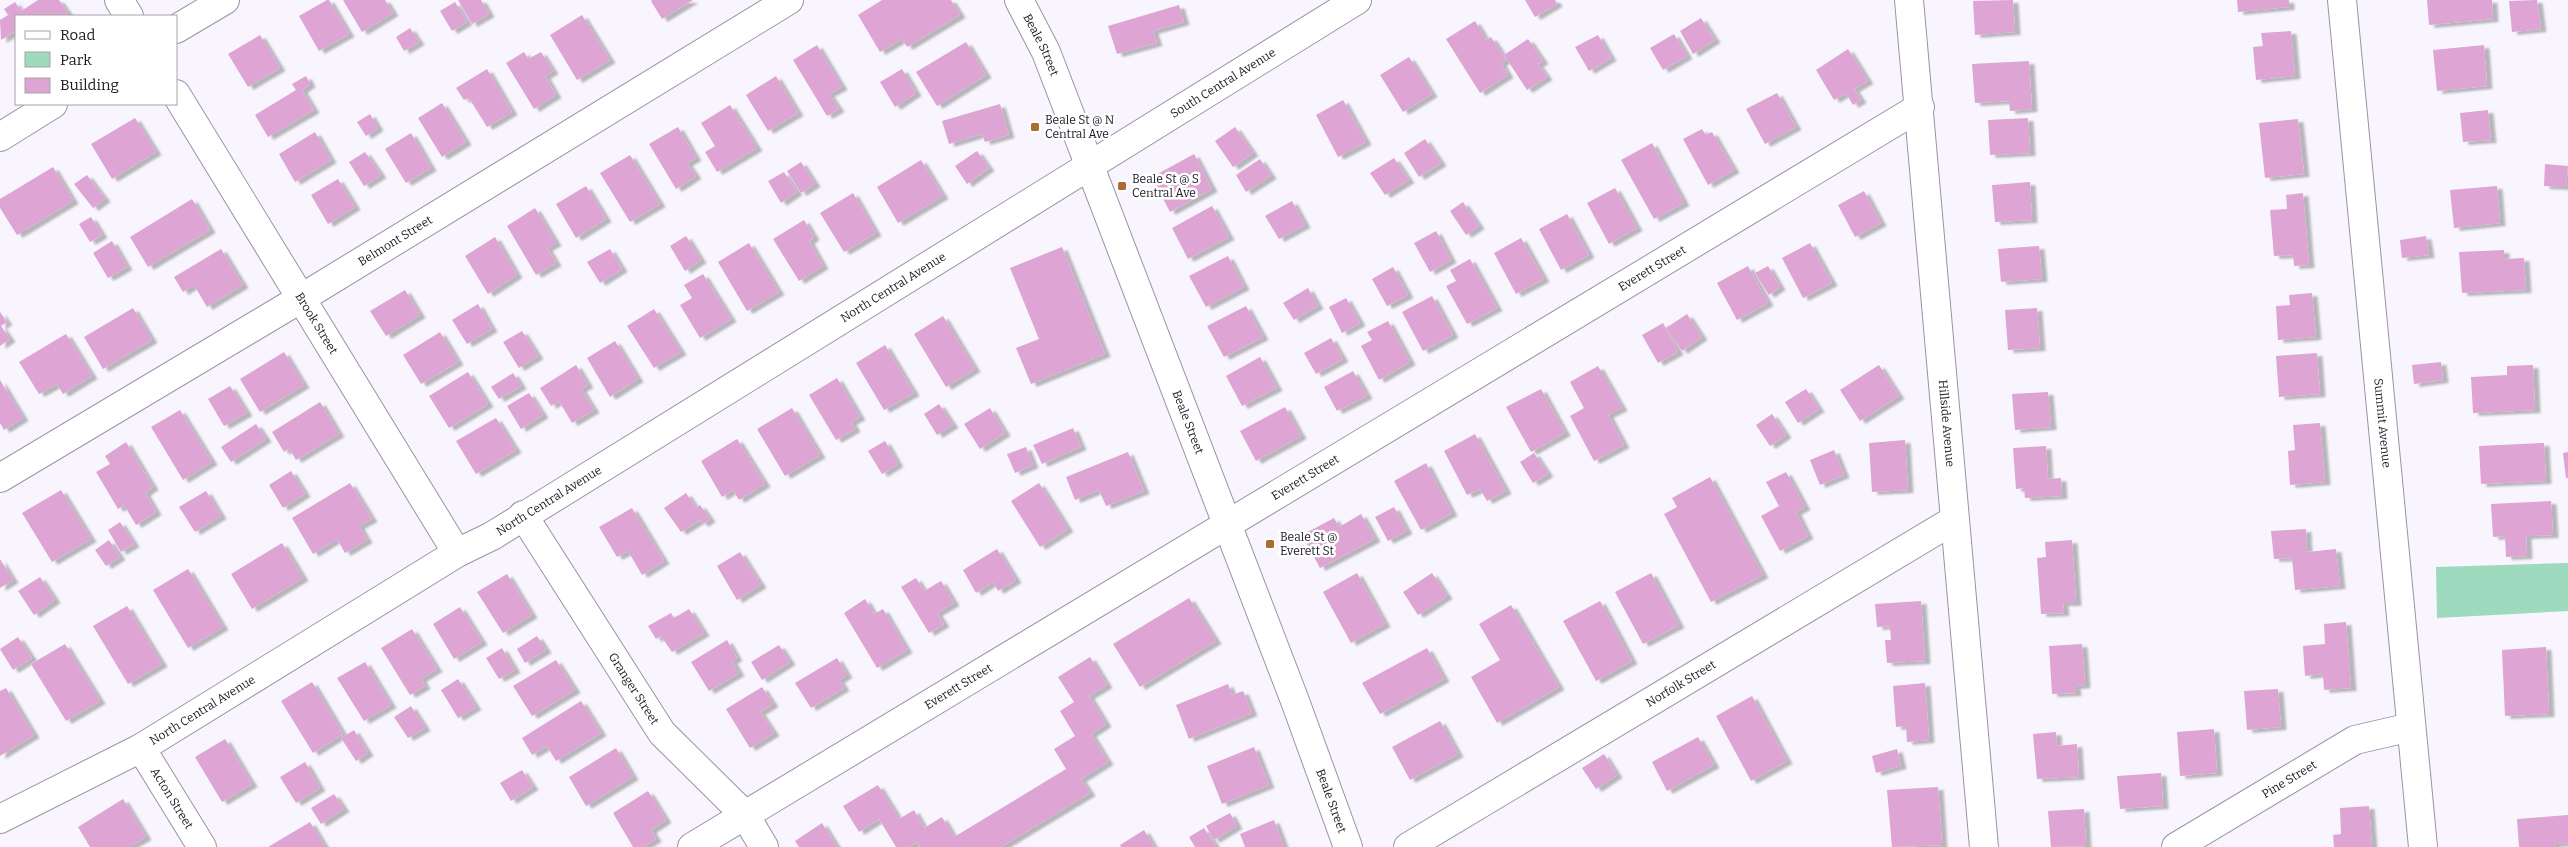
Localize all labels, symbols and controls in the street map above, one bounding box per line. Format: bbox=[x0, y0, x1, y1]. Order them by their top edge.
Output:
street label: Beale Street bbox=[1020, 11, 1062, 78]
legend bbox=[15, 15, 178, 105]
text: Road bbox=[60, 26, 95, 44]
street label: South Central Avenue bbox=[1168, 45, 1278, 121]
text: Park bbox=[60, 51, 92, 69]
text: Building bbox=[60, 76, 119, 94]
place label: Beale St @ N Central Ave bbox=[1045, 113, 1115, 141]
marker: Beale St @ N Central Ave bbox=[1029, 121, 1041, 133]
place label: Beale St @ S Central Ave bbox=[1132, 172, 1199, 200]
marker: Beale St @ S Central Ave bbox=[1116, 180, 1128, 192]
street label: Belmont Street bbox=[356, 212, 435, 269]
street label: Everett Street bbox=[1616, 242, 1689, 294]
street label: North Central Avenue bbox=[838, 250, 948, 325]
street label: Brook Street bbox=[292, 290, 341, 357]
street label: Summit Avenue bbox=[2371, 378, 2394, 469]
street label: Hillside Avenue bbox=[1936, 379, 1957, 468]
street label: Beale Street bbox=[1169, 388, 1207, 457]
street label: Everett Street bbox=[1269, 451, 1342, 503]
street label: North Central Avenue bbox=[494, 463, 604, 539]
place label: Beale St @ Everett St bbox=[1280, 530, 1337, 558]
marker: Beale St @ Everett St bbox=[1264, 538, 1276, 550]
street label: Granger Street bbox=[606, 650, 662, 728]
street label: Norfolk Street bbox=[1643, 657, 1719, 710]
street label: Everett Street bbox=[922, 660, 995, 712]
street label: North Central Avenue bbox=[147, 672, 258, 748]
street label: Pine Street bbox=[2259, 757, 2320, 801]
street label: Acton Street bbox=[148, 765, 196, 832]
street label: Beale Street bbox=[1313, 767, 1350, 835]

